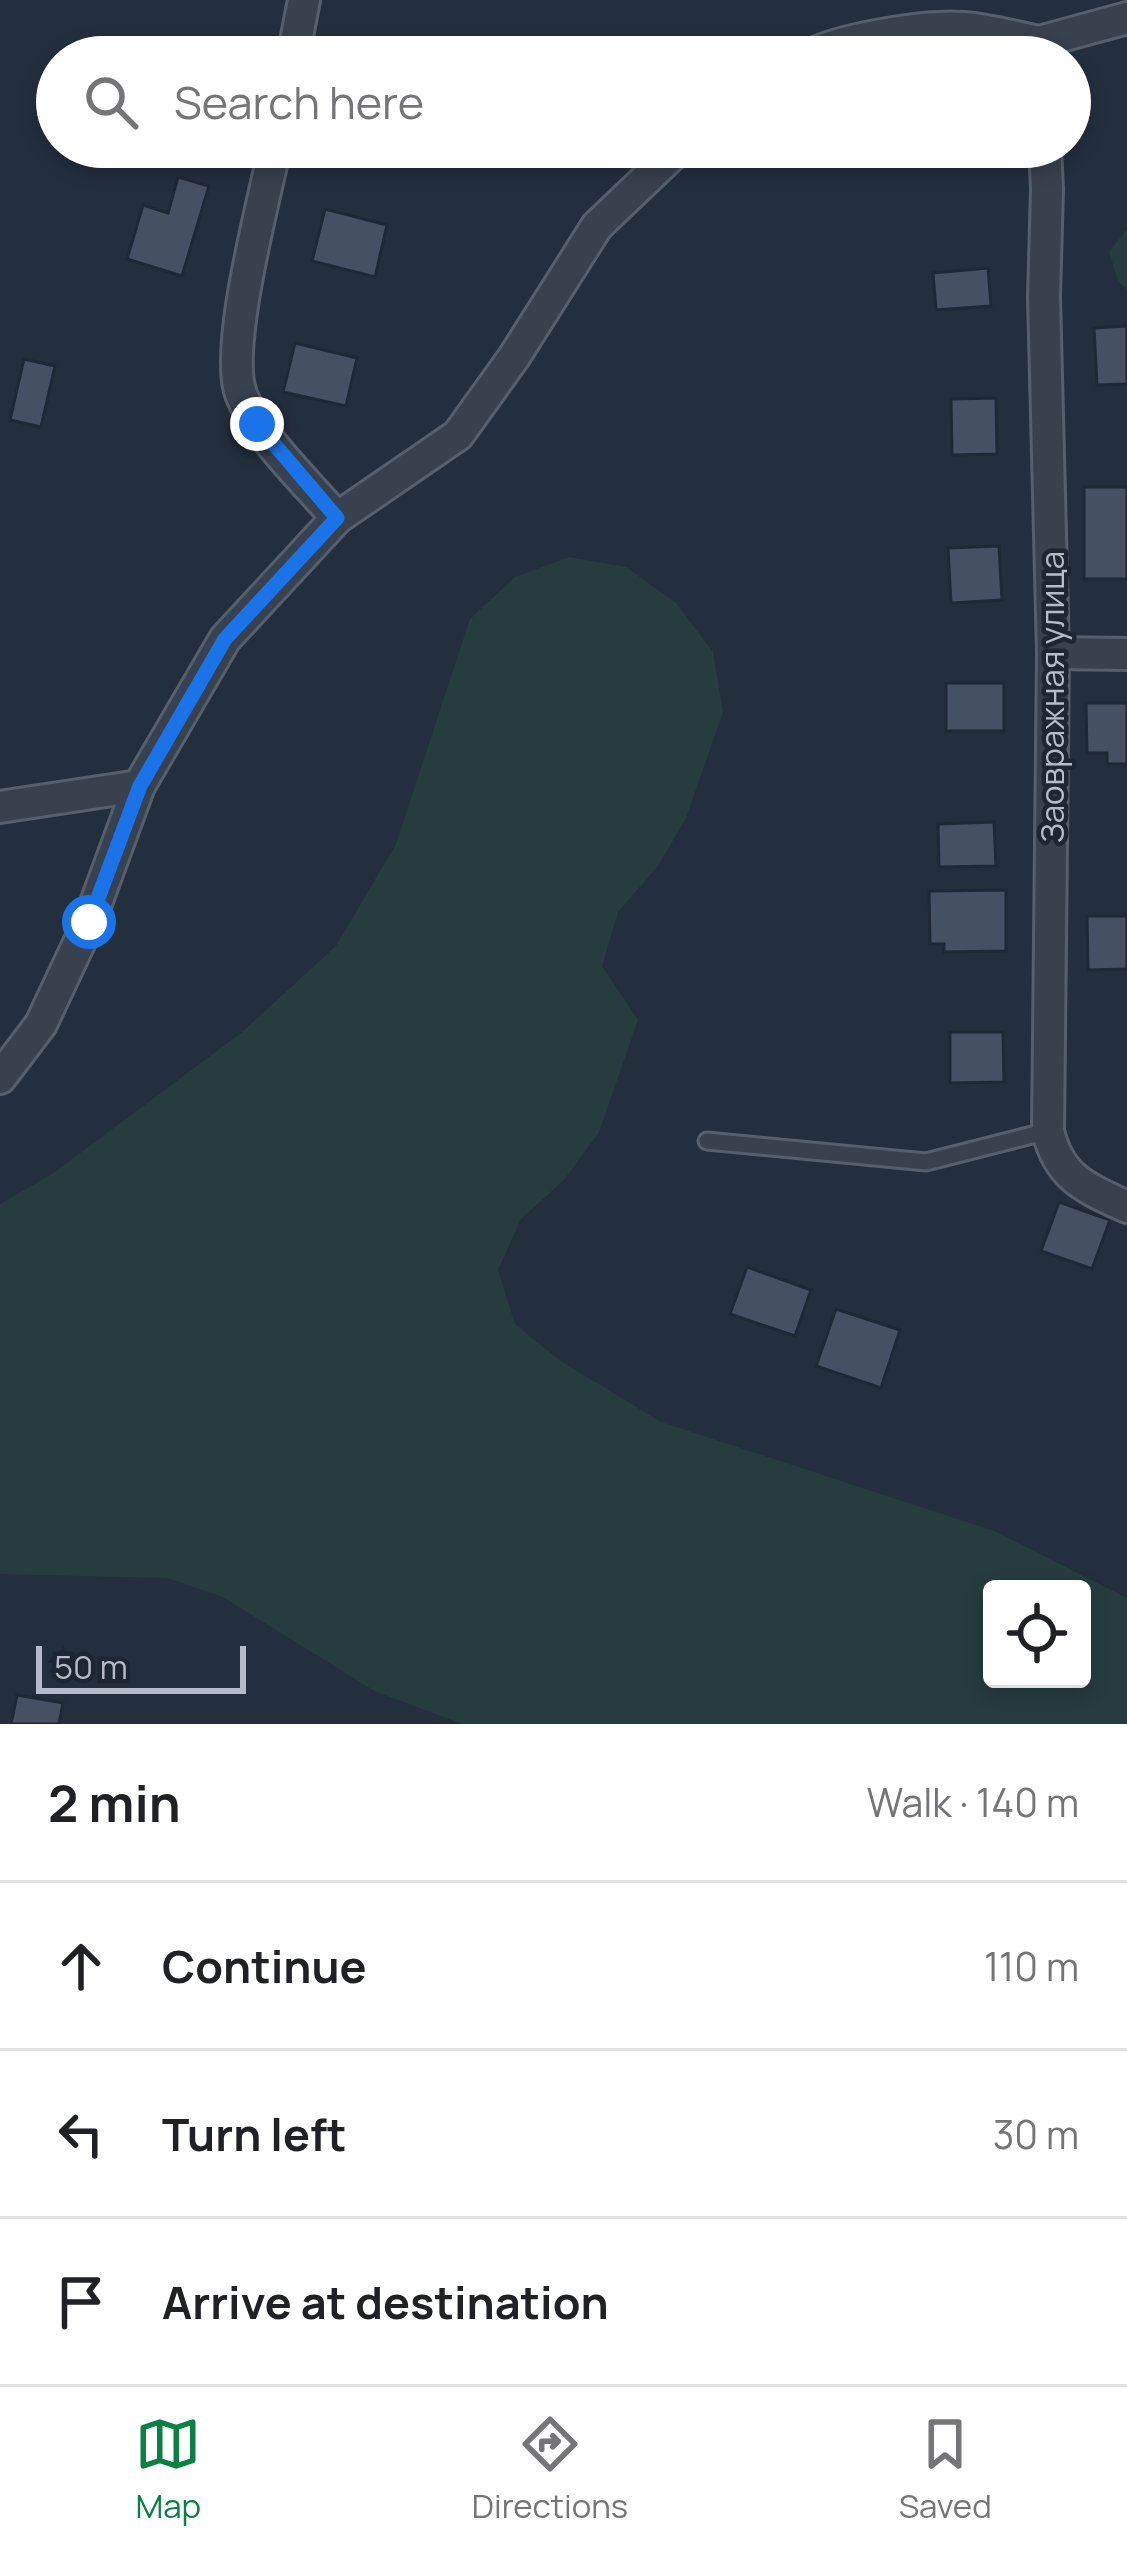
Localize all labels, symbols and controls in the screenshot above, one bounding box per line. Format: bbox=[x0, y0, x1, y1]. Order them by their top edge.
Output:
search box bbox=[36, 36, 1091, 168]
icon: search bbox=[78, 69, 144, 135]
text: Search here bbox=[174, 71, 424, 133]
route end bbox=[230, 397, 284, 451]
street label: Заовражная улица bbox=[1029, 551, 1074, 843]
route start bbox=[62, 895, 116, 949]
map controls bbox=[983, 1580, 1091, 1688]
button: locate bbox=[983, 1580, 1091, 1688]
scale bar bbox=[36, 1640, 246, 1693]
text: 50 m bbox=[54, 1644, 128, 1689]
text: 2 min bbox=[48, 1768, 181, 1837]
text: Walk · 140 m bbox=[867, 1775, 1079, 1829]
icon: ahead bbox=[48, 1933, 114, 1999]
text: Continue bbox=[162, 1935, 367, 1997]
text: 110 m bbox=[984, 1939, 1079, 1993]
icon: left bbox=[48, 2101, 114, 2167]
text: Turn left bbox=[162, 2103, 347, 2165]
text: 30 m bbox=[993, 2107, 1079, 2161]
icon: arrive bbox=[48, 2269, 114, 2335]
text: Arrive at destination bbox=[162, 2271, 609, 2333]
tab: Map bbox=[135, 2411, 201, 2528]
tab: Directions bbox=[472, 2411, 628, 2528]
tab: Saved bbox=[899, 2411, 992, 2528]

